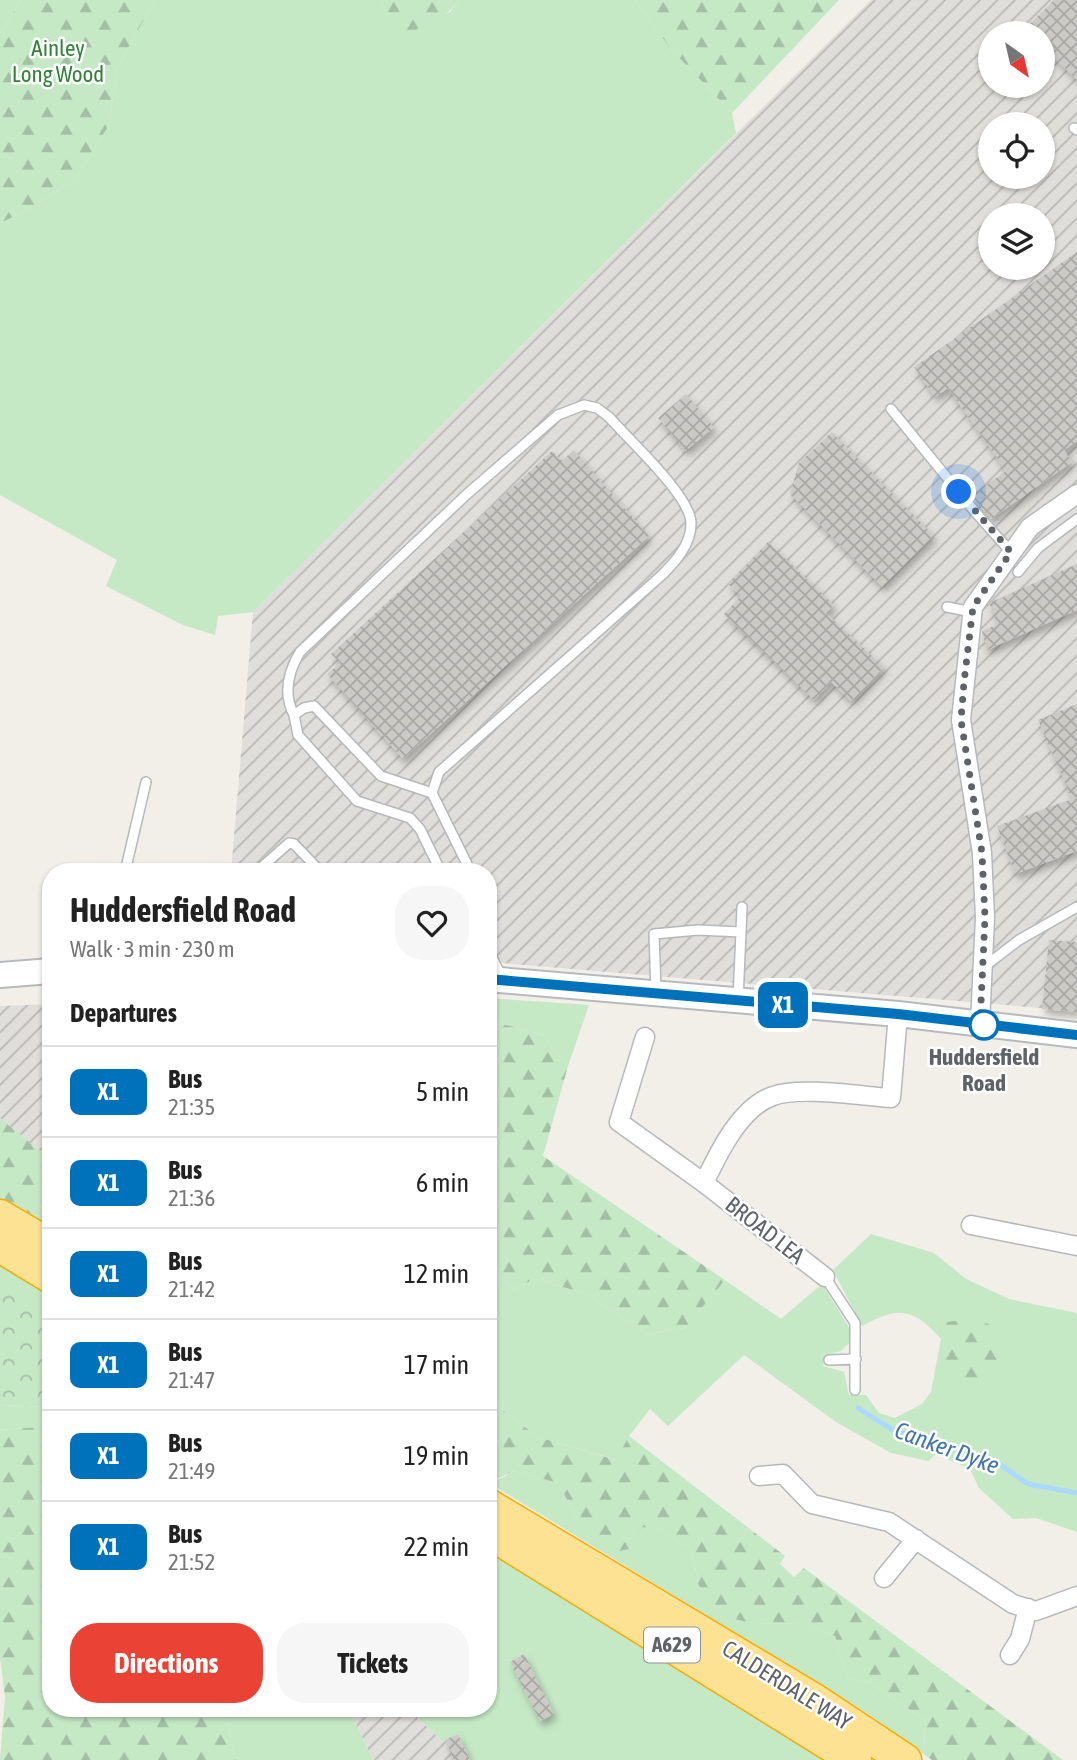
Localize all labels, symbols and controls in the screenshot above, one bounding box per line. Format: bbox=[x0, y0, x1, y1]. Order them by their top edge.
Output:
north arrow bbox=[978, 21, 1055, 98]
map controls bbox=[978, 21, 1055, 280]
park label: Ainley Long Wood bbox=[12, 35, 104, 87]
button: locate bbox=[978, 112, 1055, 189]
button: layers bbox=[978, 203, 1055, 280]
your location bbox=[941, 474, 976, 509]
button: heart bbox=[395, 886, 469, 960]
text: Huddersfield Road bbox=[70, 891, 296, 929]
text: Walk · 3 min · 230 m bbox=[70, 936, 234, 962]
line badge: X1 bbox=[752, 982, 814, 1028]
text: X1 bbox=[772, 991, 794, 1018]
text: Departures bbox=[70, 998, 177, 1028]
marker: Huddersfield Road bbox=[969, 1010, 999, 1040]
place label: Huddersfield Road bbox=[929, 1044, 1039, 1096]
text: Bus bbox=[168, 1064, 202, 1094]
text: 5 min bbox=[416, 1077, 469, 1107]
text: X1 bbox=[97, 1078, 120, 1105]
text: 21:35 bbox=[168, 1094, 215, 1120]
text: Bus bbox=[168, 1155, 202, 1185]
text: 6 min bbox=[416, 1168, 469, 1198]
text: X1 bbox=[97, 1169, 120, 1196]
text: 21:36 bbox=[168, 1185, 215, 1211]
street label: BROAD LEA bbox=[720, 1191, 810, 1269]
text: Bus bbox=[168, 1246, 202, 1276]
text: 12 min bbox=[404, 1259, 469, 1289]
text: X1 bbox=[97, 1260, 120, 1287]
text: 21:42 bbox=[168, 1276, 215, 1302]
text: Bus bbox=[168, 1337, 202, 1367]
text: 17 min bbox=[404, 1350, 469, 1380]
text: X1 bbox=[97, 1351, 120, 1378]
text: 21:47 bbox=[168, 1367, 215, 1393]
water label: Canker Dyke bbox=[891, 1416, 1003, 1479]
text: Bus bbox=[168, 1428, 202, 1458]
text: 19 min bbox=[404, 1441, 469, 1471]
text: X1 bbox=[97, 1442, 120, 1469]
text: 21:49 bbox=[168, 1458, 215, 1484]
text: Bus bbox=[168, 1519, 202, 1549]
text: 22 min bbox=[404, 1532, 469, 1562]
text: X1 bbox=[97, 1533, 120, 1560]
text: 21:52 bbox=[168, 1549, 215, 1575]
button: Directions bbox=[70, 1623, 263, 1703]
button: Tickets bbox=[277, 1623, 469, 1703]
road number: A629 bbox=[644, 1628, 700, 1662]
street label: CALDERDALE WAY bbox=[718, 1635, 857, 1735]

